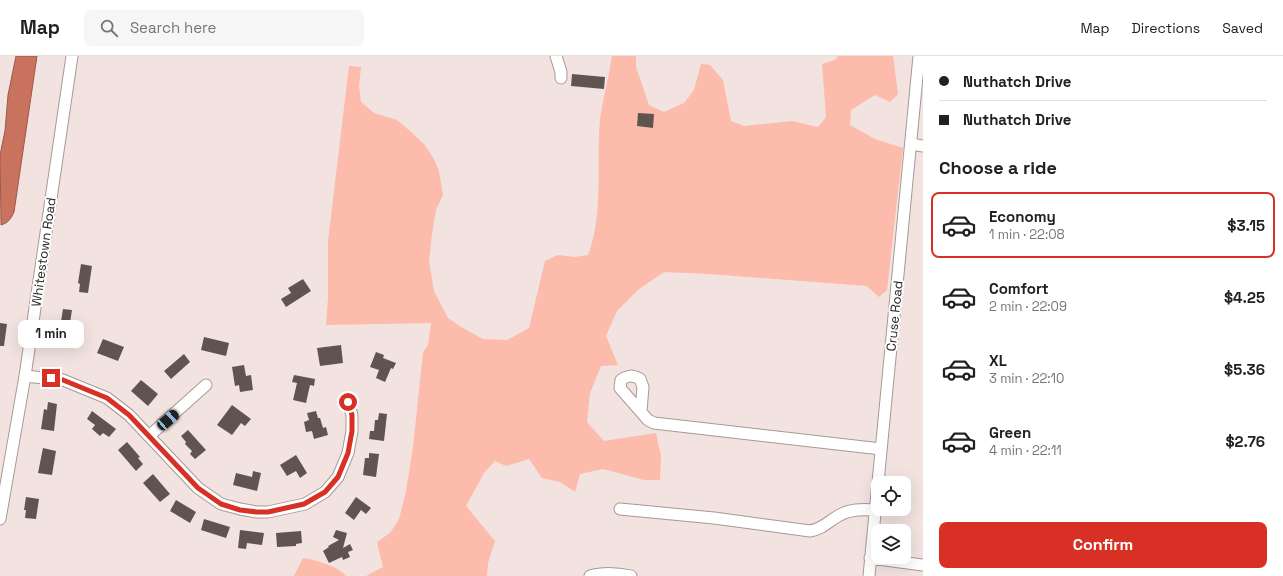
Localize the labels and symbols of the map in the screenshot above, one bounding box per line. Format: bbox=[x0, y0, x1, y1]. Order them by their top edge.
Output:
street label: Whitestown Road bbox=[27, 196, 60, 308]
street label: Cruse Road bbox=[882, 280, 907, 352]
callout: 1 min bbox=[18, 320, 84, 348]
route end bbox=[42, 369, 60, 387]
route start bbox=[339, 393, 357, 411]
car bbox=[155, 408, 181, 432]

